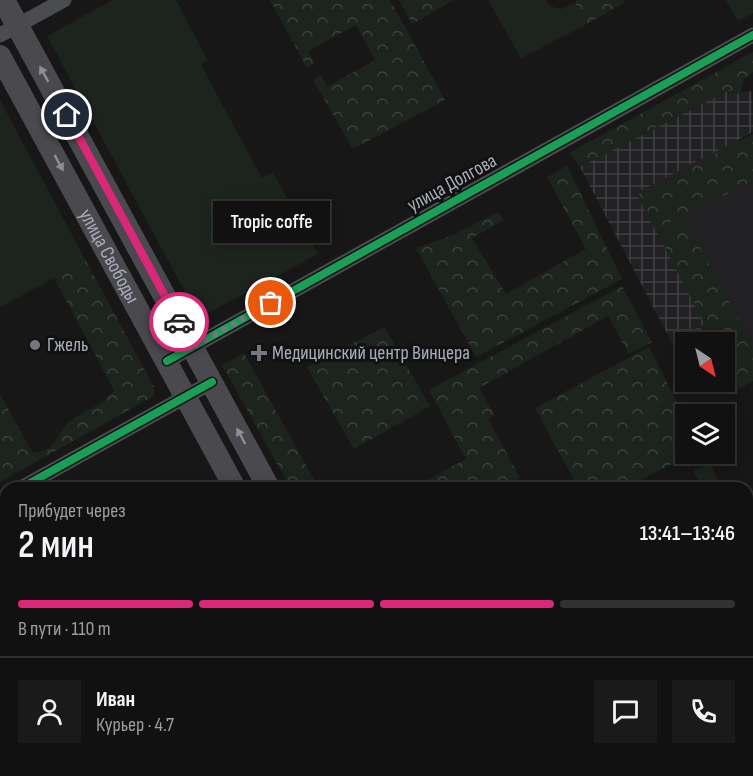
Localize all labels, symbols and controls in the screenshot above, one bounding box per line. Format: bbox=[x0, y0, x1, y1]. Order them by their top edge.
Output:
one-way arrow bbox=[39, 65, 49, 82]
pin bbox=[41, 89, 92, 140]
icon: home bbox=[50, 98, 83, 131]
street label: улица Долгова bbox=[403, 149, 501, 217]
one-way arrow bbox=[54, 154, 64, 171]
callout: Tropic coffe bbox=[212, 201, 330, 243]
street label: улица Свободы bbox=[74, 205, 144, 308]
text: Tropic coffe bbox=[230, 210, 313, 234]
pin bbox=[245, 277, 296, 328]
icon: bag bbox=[254, 286, 287, 319]
courier bbox=[149, 292, 209, 352]
icon: car bbox=[163, 306, 196, 339]
north arrow bbox=[675, 332, 735, 392]
map controls bbox=[675, 332, 735, 464]
place label: Гжель bbox=[47, 333, 89, 357]
marker: Гжель bbox=[28, 338, 42, 352]
place label: Медицинский центр Винцера bbox=[272, 341, 470, 365]
marker: Медицинский центр Винцера bbox=[250, 344, 268, 362]
button: layers bbox=[675, 404, 735, 464]
one-way arrow bbox=[236, 427, 246, 444]
text: Прибудет через bbox=[18, 499, 126, 523]
text: 13:41–13:46 bbox=[640, 520, 735, 547]
text: 2 мин bbox=[18, 522, 94, 569]
text: В пути · 110 m bbox=[18, 617, 111, 641]
button: person bbox=[18, 680, 81, 743]
button: chat bbox=[594, 680, 657, 743]
button: phone bbox=[672, 680, 735, 743]
text: Иван bbox=[96, 686, 135, 713]
text: Курьер · 4.7 bbox=[96, 713, 174, 737]

